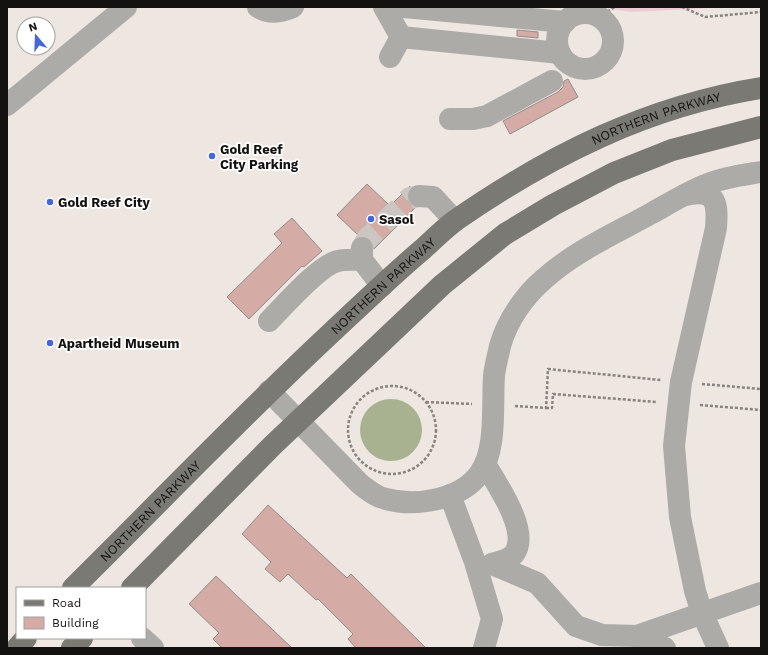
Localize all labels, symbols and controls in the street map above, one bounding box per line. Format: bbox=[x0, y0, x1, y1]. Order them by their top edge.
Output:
north arrow bbox=[16, 16, 56, 56]
text: N bbox=[27, 20, 39, 34]
street label: NORTHERN PARKWAY bbox=[589, 89, 723, 148]
place label: Gold Reef City Parking bbox=[220, 142, 299, 172]
marker: Gold Reef City Parking bbox=[207, 151, 217, 161]
place label: Gold Reef City bbox=[58, 195, 150, 210]
marker: Gold Reef City bbox=[45, 197, 55, 207]
place label: Sasol bbox=[379, 212, 415, 227]
marker: Sasol bbox=[366, 214, 376, 224]
street label: NORTHERN PARKWAY bbox=[328, 234, 439, 337]
place label: Apartheid Museum bbox=[58, 336, 179, 351]
marker: Apartheid Museum bbox=[45, 338, 55, 348]
street label: NORTHERN PARKWAY bbox=[97, 457, 204, 565]
legend bbox=[16, 587, 146, 639]
text: Road bbox=[52, 596, 81, 610]
text: Building bbox=[52, 616, 99, 630]

